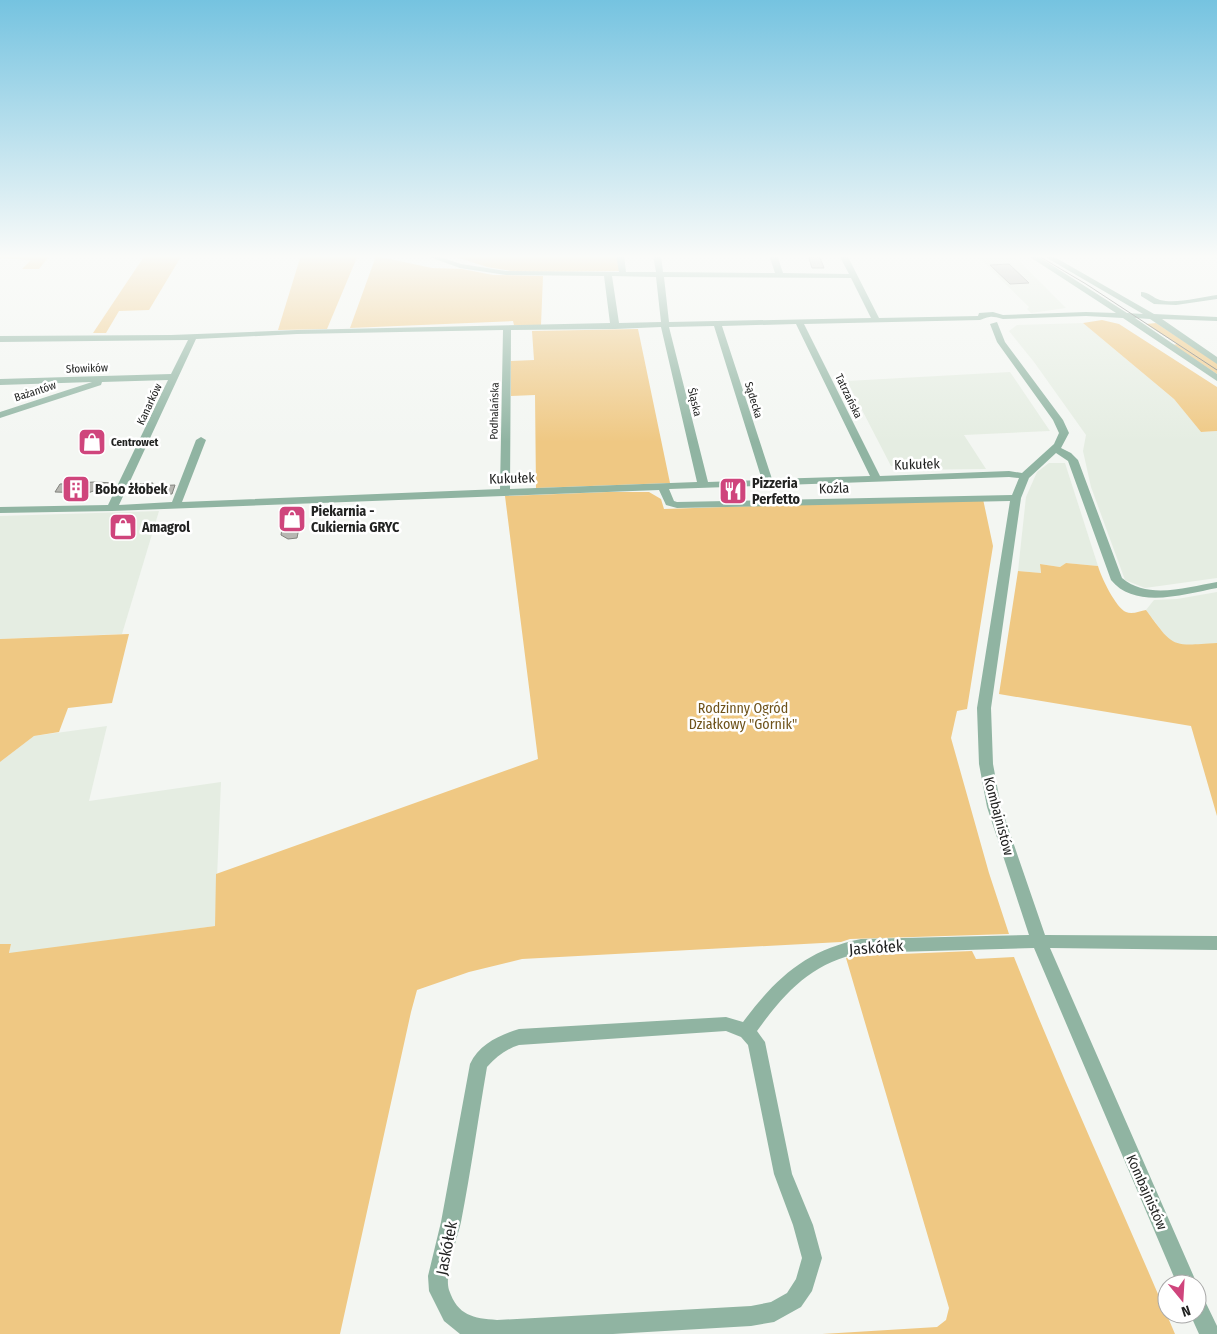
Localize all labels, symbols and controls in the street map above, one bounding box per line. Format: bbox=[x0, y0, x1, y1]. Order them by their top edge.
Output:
street label: Słowików bbox=[66, 361, 108, 376]
street label: Tatrzańska bbox=[832, 372, 865, 421]
street label: Bażantów bbox=[13, 379, 58, 404]
street label: Sądecka bbox=[742, 380, 765, 420]
street label: Kanarków bbox=[134, 381, 165, 427]
street label: Podhalańska bbox=[488, 382, 501, 440]
street label: Śląska bbox=[685, 386, 705, 418]
shop icon: Centrowet bbox=[77, 427, 107, 457]
place label: Centrowet bbox=[111, 436, 158, 449]
street label: Kukułek bbox=[894, 455, 941, 474]
street label: Kukułek bbox=[489, 469, 536, 488]
building icon: Bobo żłobek bbox=[61, 474, 91, 504]
place label: Pizzeria Perfetto bbox=[752, 475, 801, 508]
restaurant icon: Pizzeria Perfetto bbox=[718, 476, 748, 506]
street label: Koźla bbox=[818, 479, 850, 498]
place label: Bobo żłobek bbox=[95, 481, 169, 498]
place label: Piekarnia - Cukiernia GRYC bbox=[311, 503, 400, 536]
shop icon: Piekarnia - Cukiernia GRYC bbox=[277, 504, 307, 534]
shop icon: Amagrol bbox=[108, 512, 138, 542]
place label: Amagrol bbox=[141, 519, 190, 536]
park label: Rodzinny Ogród Działkowy "Górnik" bbox=[689, 700, 797, 733]
street label: Kombajnistów bbox=[980, 775, 1017, 857]
street label: Jaskółek bbox=[848, 936, 904, 959]
street label: Kombajnistów bbox=[1122, 1152, 1171, 1233]
street label: Jaskółek bbox=[432, 1219, 461, 1277]
north arrow bbox=[1157, 1274, 1207, 1324]
text: N bbox=[1179, 1302, 1192, 1320]

